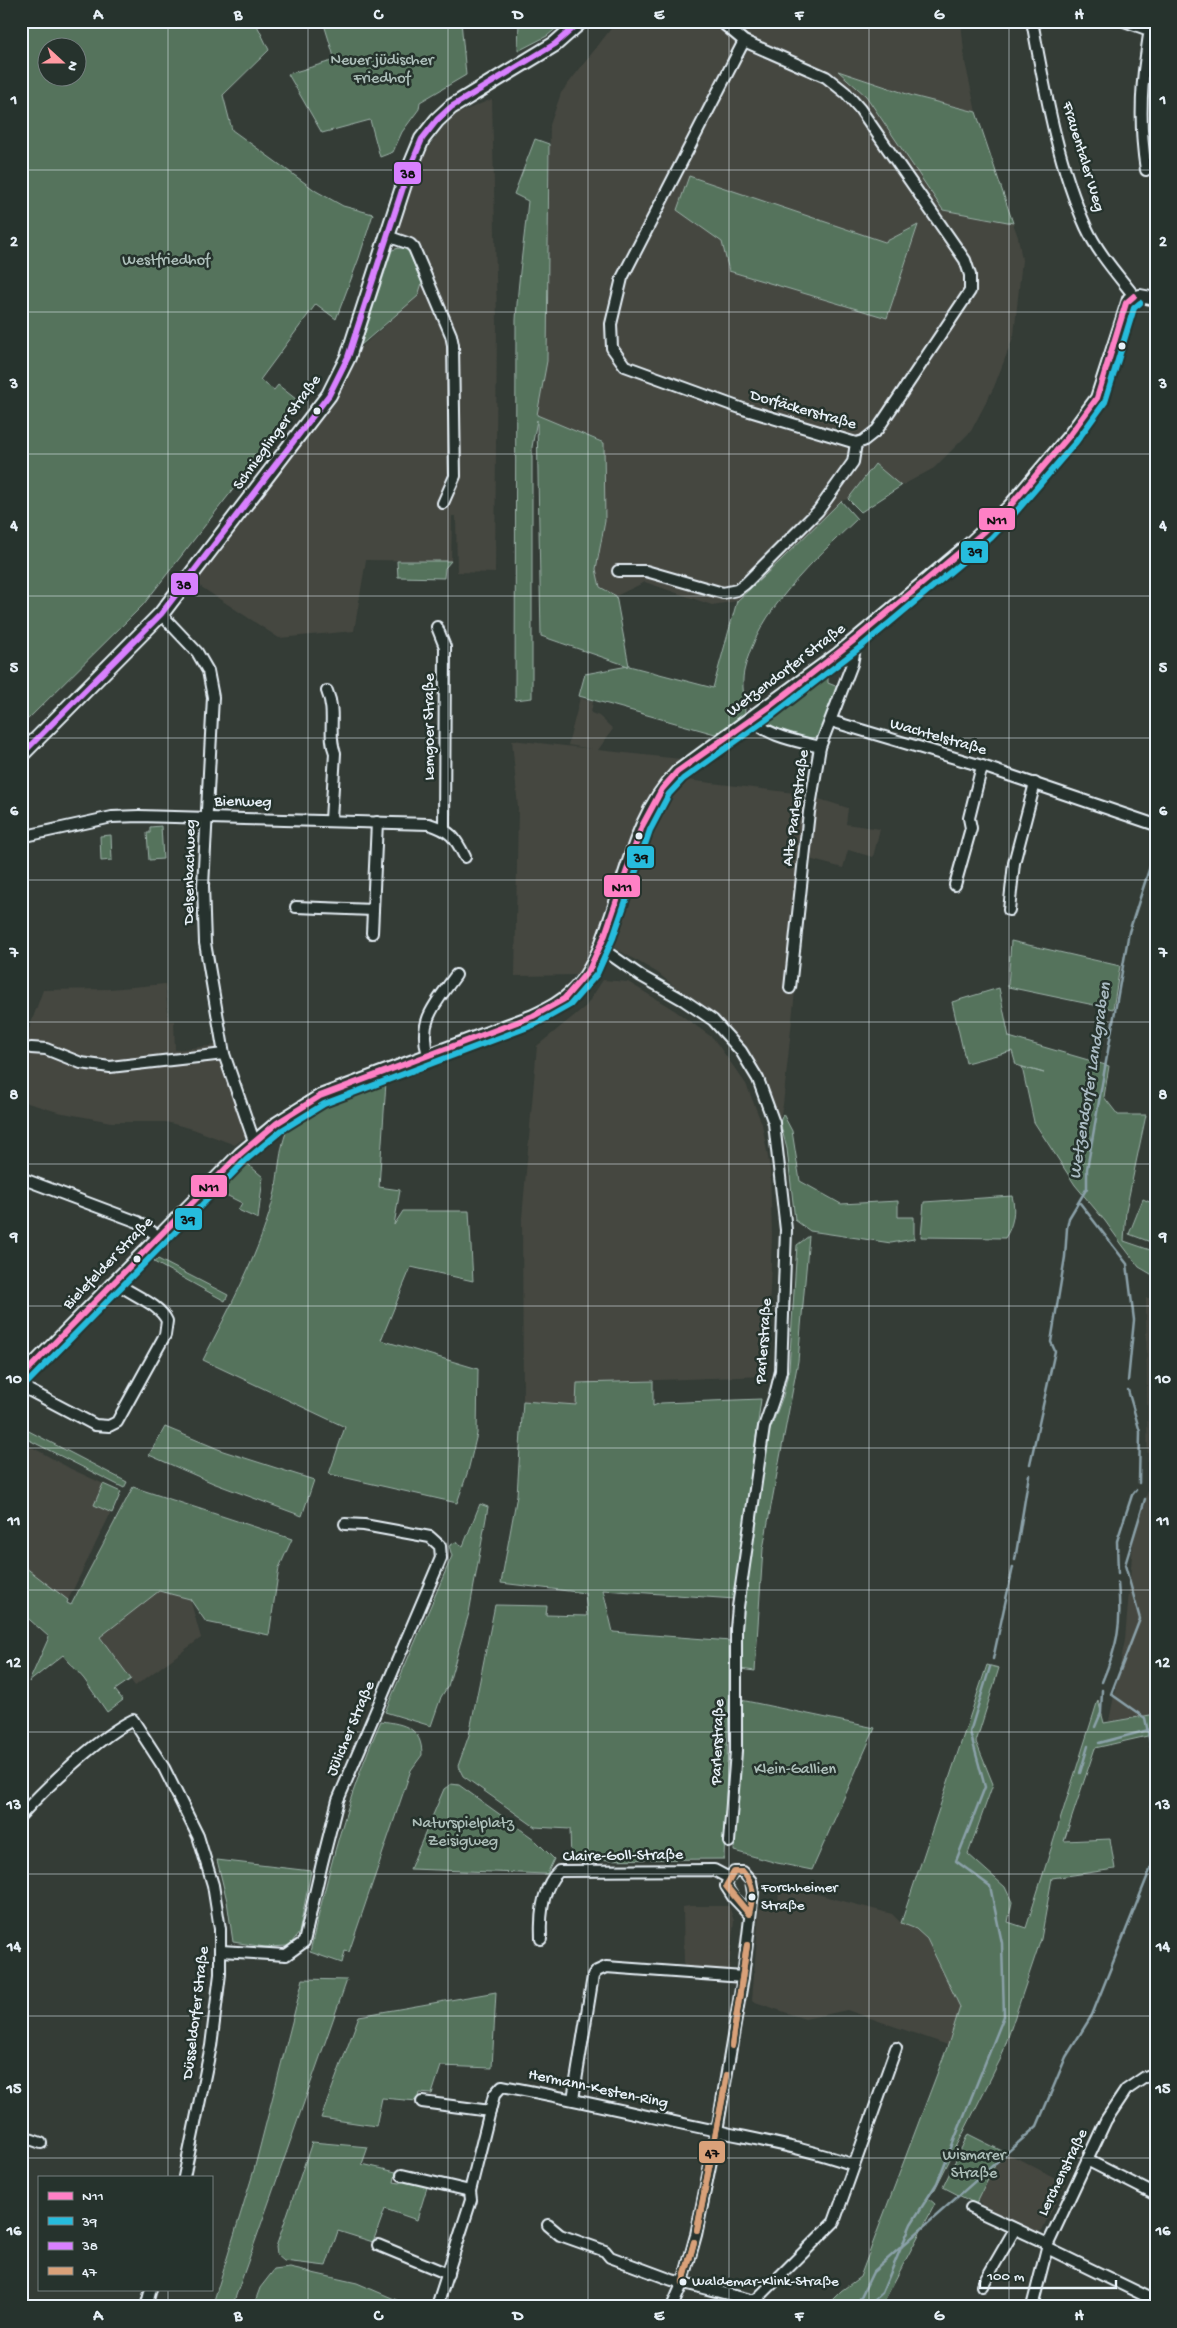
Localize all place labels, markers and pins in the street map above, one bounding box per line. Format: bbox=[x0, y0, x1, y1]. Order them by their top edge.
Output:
unlabelled marker bbox=[1117, 341, 1127, 351]
unlabelled marker bbox=[312, 406, 322, 416]
unlabelled marker bbox=[634, 831, 644, 841]
unlabelled marker bbox=[132, 1254, 142, 1264]
place label: Forchheimer Straße bbox=[760, 1879, 839, 1915]
marker: Forchheimer Straße bbox=[747, 1892, 757, 1902]
place label: Waldemar-Klink-Straße bbox=[692, 2273, 839, 2291]
marker: Waldemar-Klink-Straße bbox=[678, 2277, 688, 2287]

